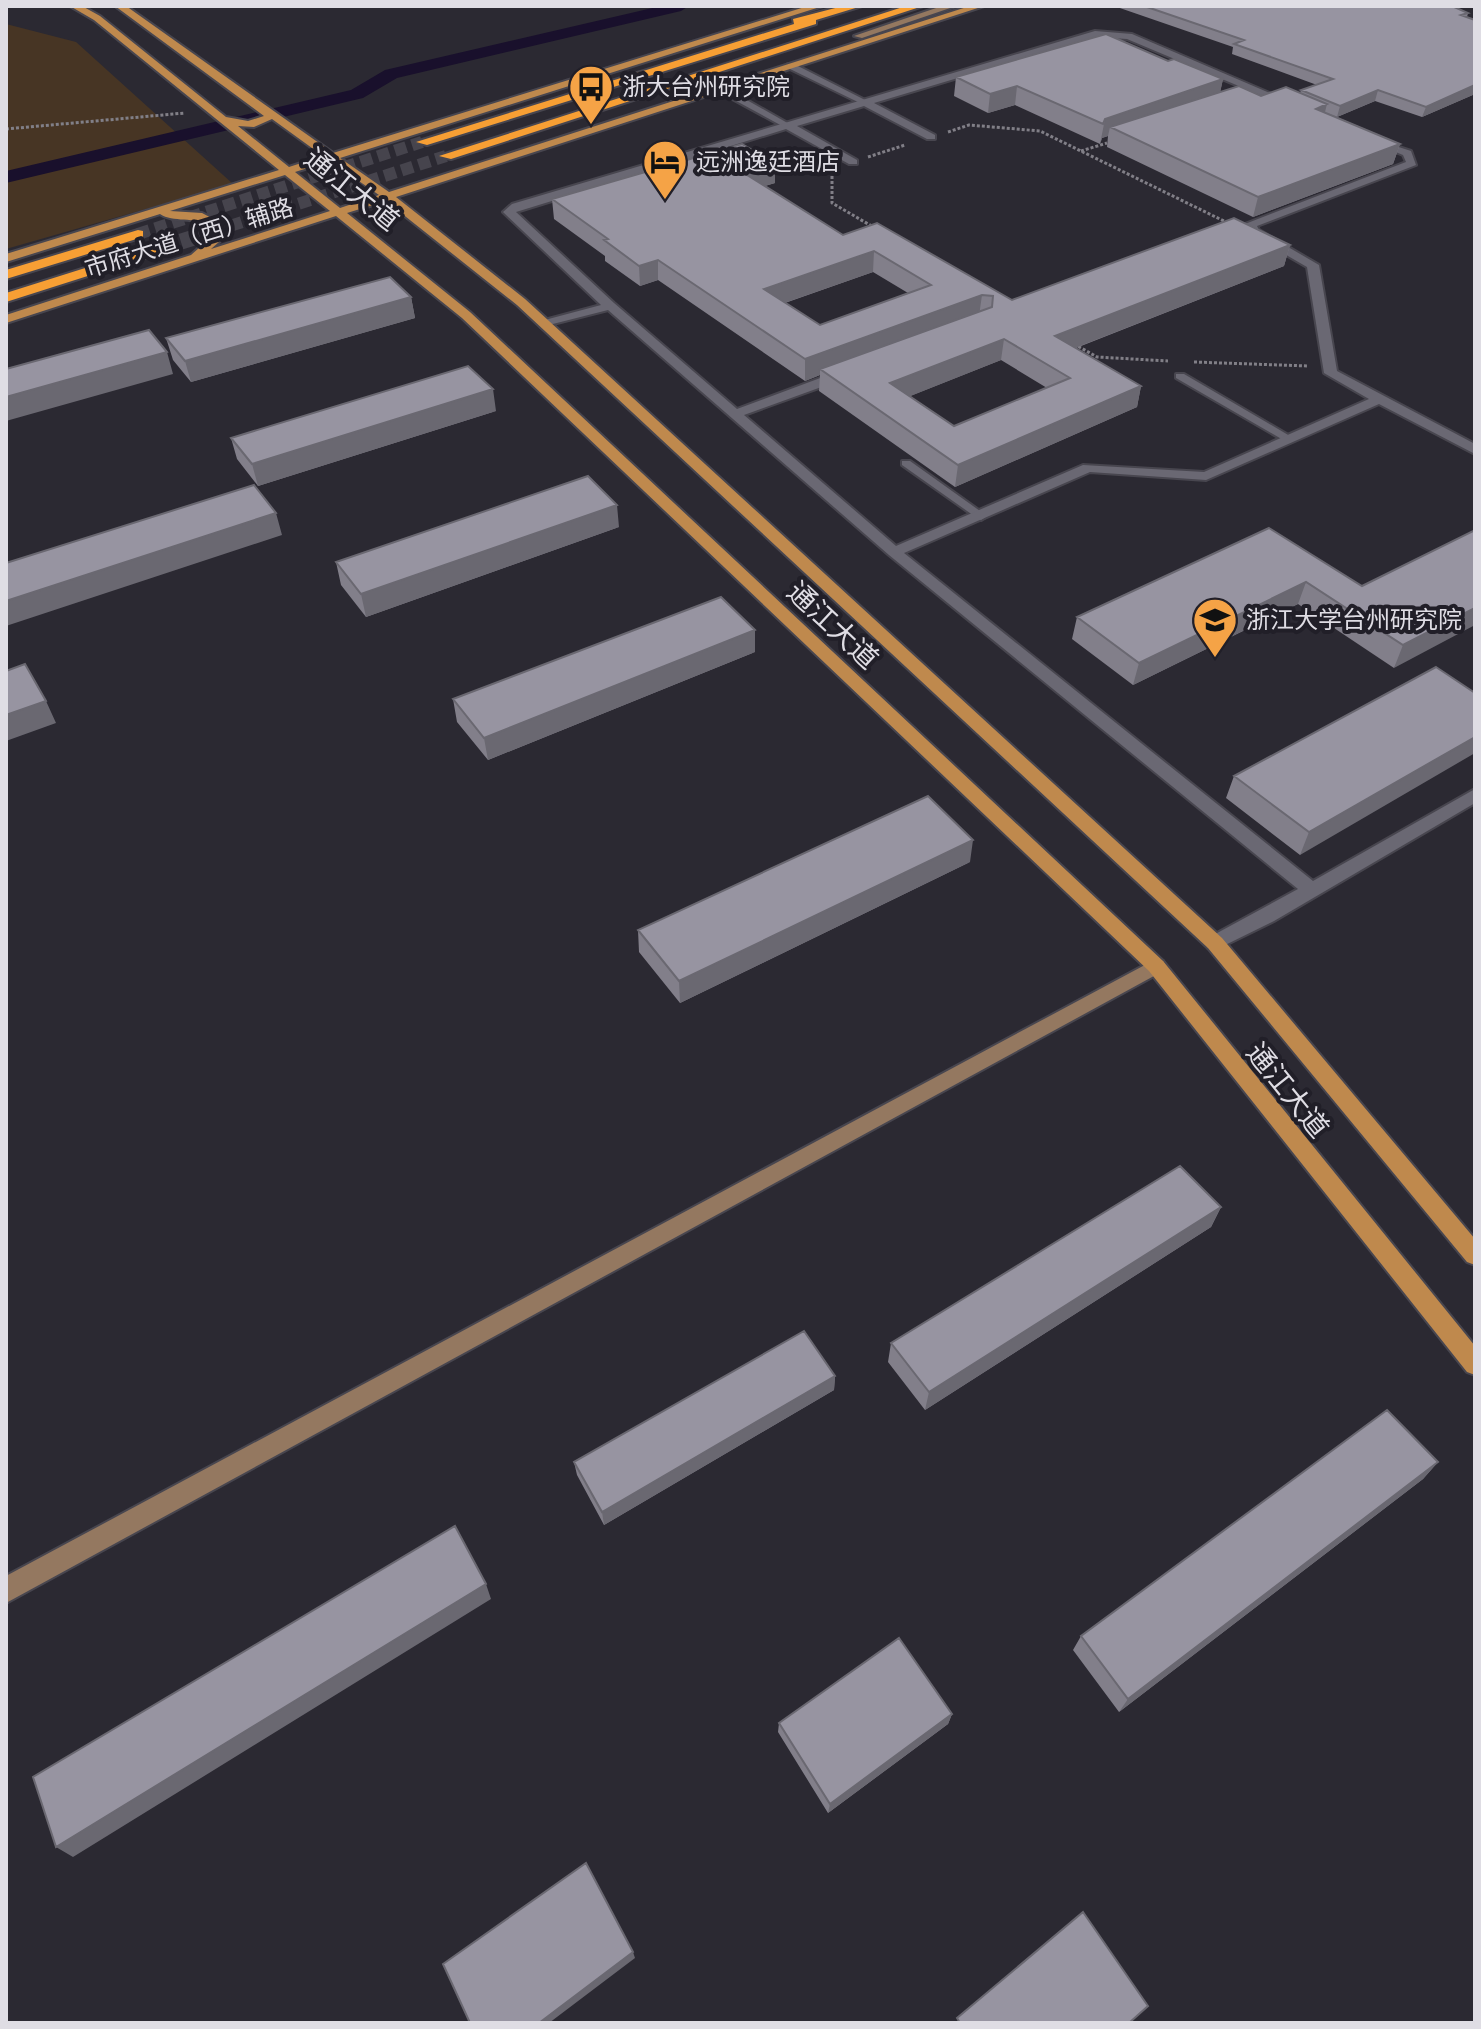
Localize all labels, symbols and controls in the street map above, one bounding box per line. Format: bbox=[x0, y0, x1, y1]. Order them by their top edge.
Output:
bus stop icon: 浙大台州研究院 bbox=[567, 63, 615, 126]
place label: 浙大台州研究院 bbox=[622, 73, 790, 101]
hotel icon: 远洲逸廷酒店 bbox=[641, 138, 689, 201]
street label: 通江大道 bbox=[298, 141, 406, 237]
place label: 远洲逸廷酒店 bbox=[696, 148, 840, 176]
street label: 市府大道（西）辅路 bbox=[82, 193, 296, 283]
street label: 通江大道 bbox=[780, 575, 885, 676]
school or university icon: 浙江大学台州研究院 bbox=[1191, 596, 1239, 659]
place label: 浙江大学台州研究院 bbox=[1246, 606, 1462, 634]
street label: 通江大道 bbox=[1240, 1036, 1336, 1144]

